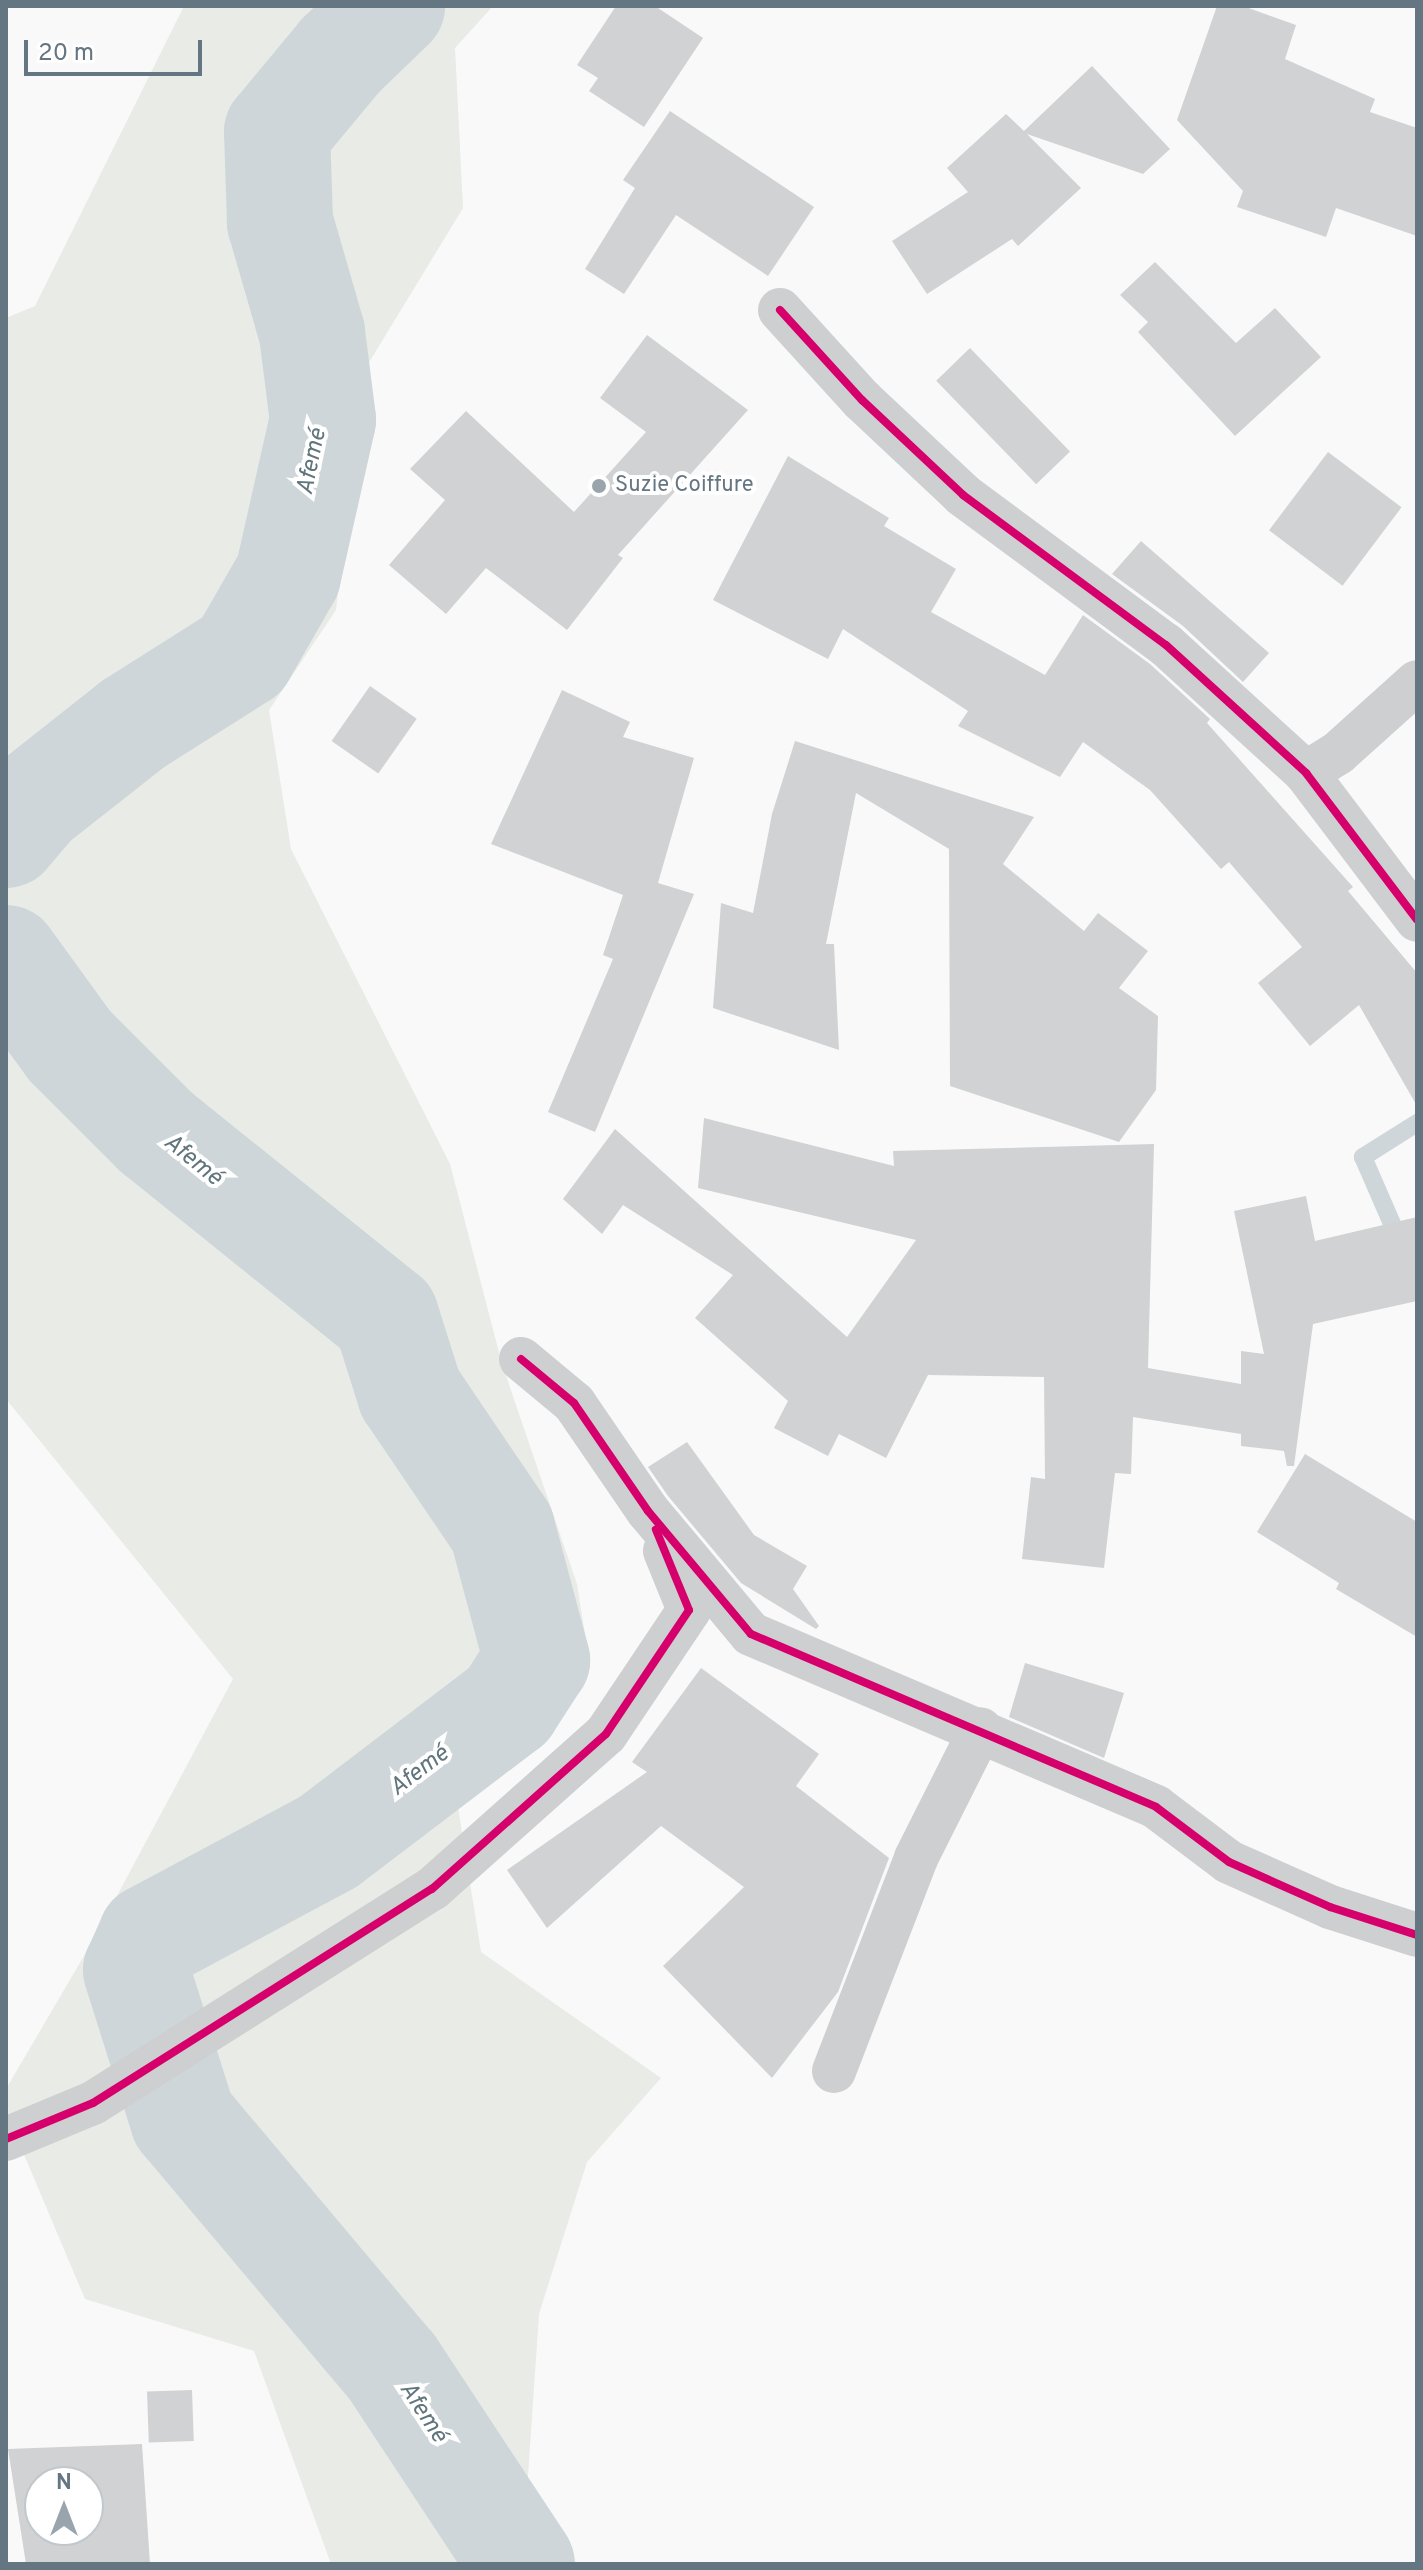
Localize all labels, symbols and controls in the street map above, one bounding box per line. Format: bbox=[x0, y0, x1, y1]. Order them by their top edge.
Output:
scale bar bbox=[28, 24, 206, 74]
text: 20 m bbox=[38, 39, 94, 69]
water label: Afemé bbox=[292, 426, 334, 498]
place label: Suzie Coiffure bbox=[615, 473, 754, 499]
marker: Suzie Coiffure bbox=[590, 477, 608, 495]
water label: Afemé bbox=[157, 1129, 227, 1193]
water label: Afemé bbox=[385, 1740, 455, 1804]
water label: Afemé bbox=[392, 2377, 452, 2449]
north arrow bbox=[24, 2466, 104, 2546]
text: N bbox=[56, 2470, 72, 2497]

